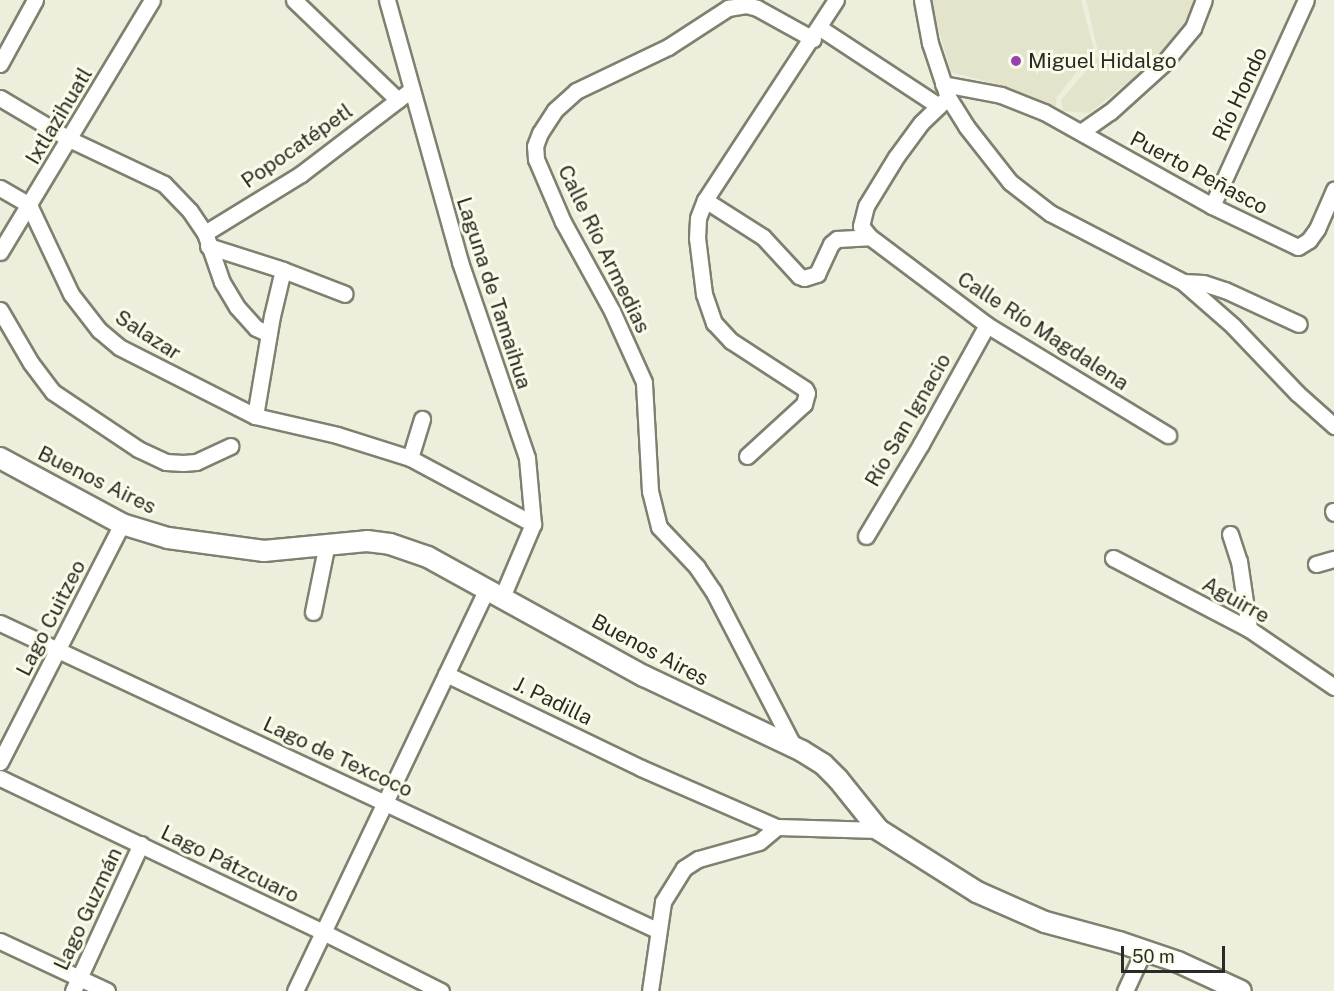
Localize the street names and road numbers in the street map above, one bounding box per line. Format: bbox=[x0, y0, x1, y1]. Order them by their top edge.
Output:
street label: Río Hondo bbox=[1207, 43, 1273, 145]
street label: Ixtlazihuatl bbox=[20, 63, 98, 169]
street label: Popocatépetl bbox=[236, 98, 358, 194]
street label: Puerto Peñasco bbox=[1126, 126, 1272, 220]
street label: Calle Río Armedias bbox=[552, 161, 656, 337]
street label: Laguna de Tamaihua bbox=[451, 194, 537, 392]
street label: Calle Río Magdalena bbox=[953, 266, 1133, 396]
street label: Salazar bbox=[110, 304, 186, 366]
street label: Río San Ignacio bbox=[860, 349, 956, 491]
street label: Buenos Aires bbox=[34, 440, 160, 520]
street label: Lago Cuitzeo bbox=[11, 556, 91, 680]
street label: Aguirre bbox=[1198, 571, 1274, 629]
street label: Buenos Aires bbox=[587, 609, 713, 691]
street label: J. Padilla bbox=[510, 671, 596, 731]
street label: Lago de Texcoco bbox=[259, 711, 417, 803]
street label: Lago Pátzcuaro bbox=[157, 820, 303, 908]
street label: Lago Guzmán bbox=[49, 844, 127, 974]

